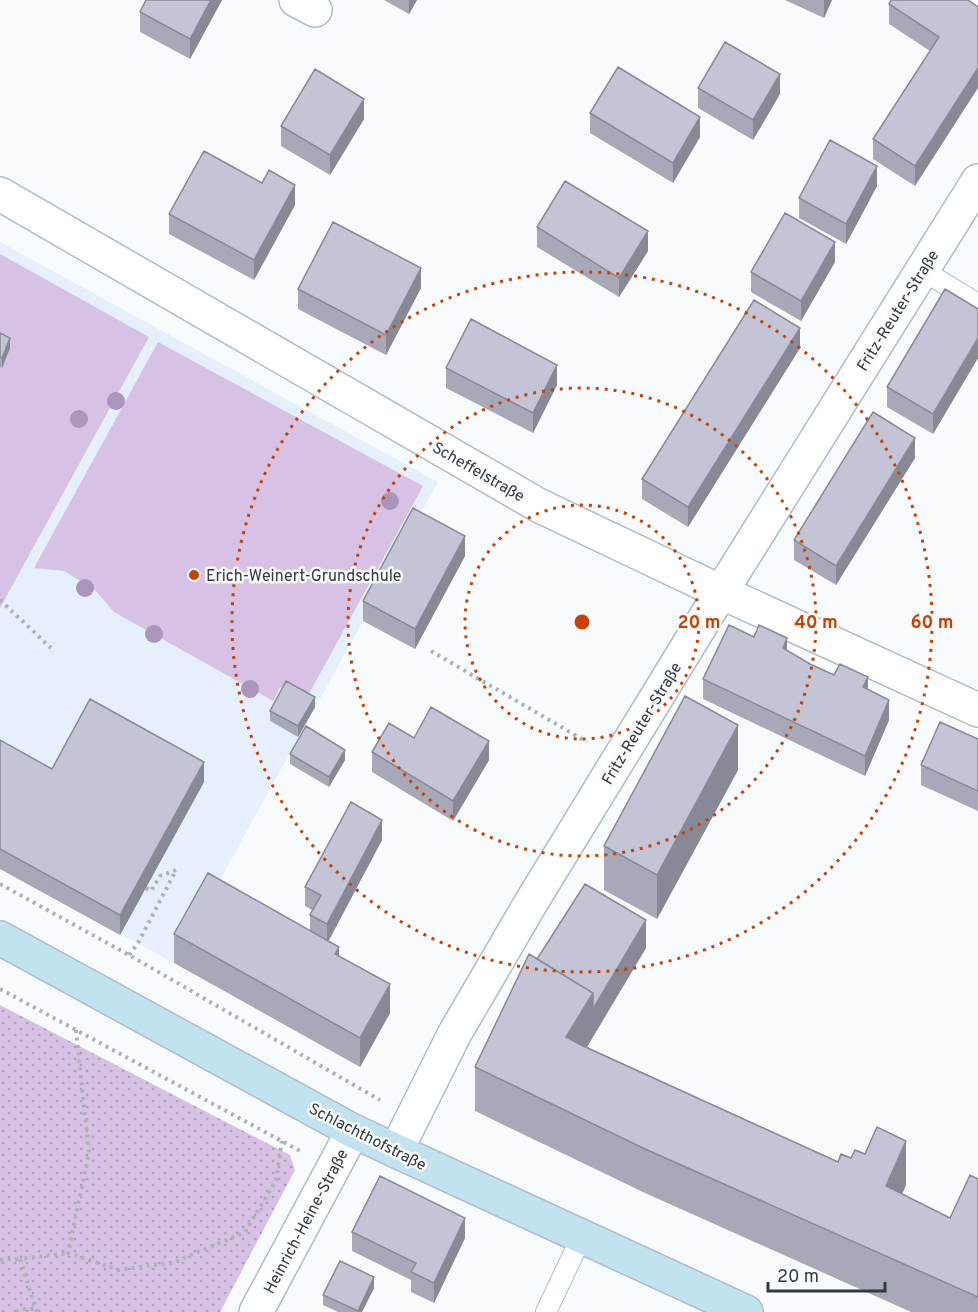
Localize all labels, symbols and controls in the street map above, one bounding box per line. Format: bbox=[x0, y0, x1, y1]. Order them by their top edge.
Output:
street label: Fritz-Reuter-Straße bbox=[853, 247, 944, 375]
street label: Scheffelstraße bbox=[428, 438, 528, 507]
place label: Erich-Weinert-Grundschule bbox=[206, 567, 401, 587]
marker: Erich-Weinert-Grundschule bbox=[187, 568, 201, 582]
centre of rings bbox=[572, 612, 592, 632]
text: 20 m bbox=[677, 612, 721, 635]
text: 40 m bbox=[794, 612, 838, 635]
text: 60 m bbox=[910, 612, 954, 635]
street label: Fritz-Reuter-Straße bbox=[598, 659, 687, 789]
street label: Schlachthofstraße bbox=[305, 1100, 429, 1176]
street label: Heinrich-Heine-Straße bbox=[260, 1146, 353, 1298]
scale bar bbox=[768, 1255, 885, 1293]
text: 20 m bbox=[777, 1266, 819, 1289]

